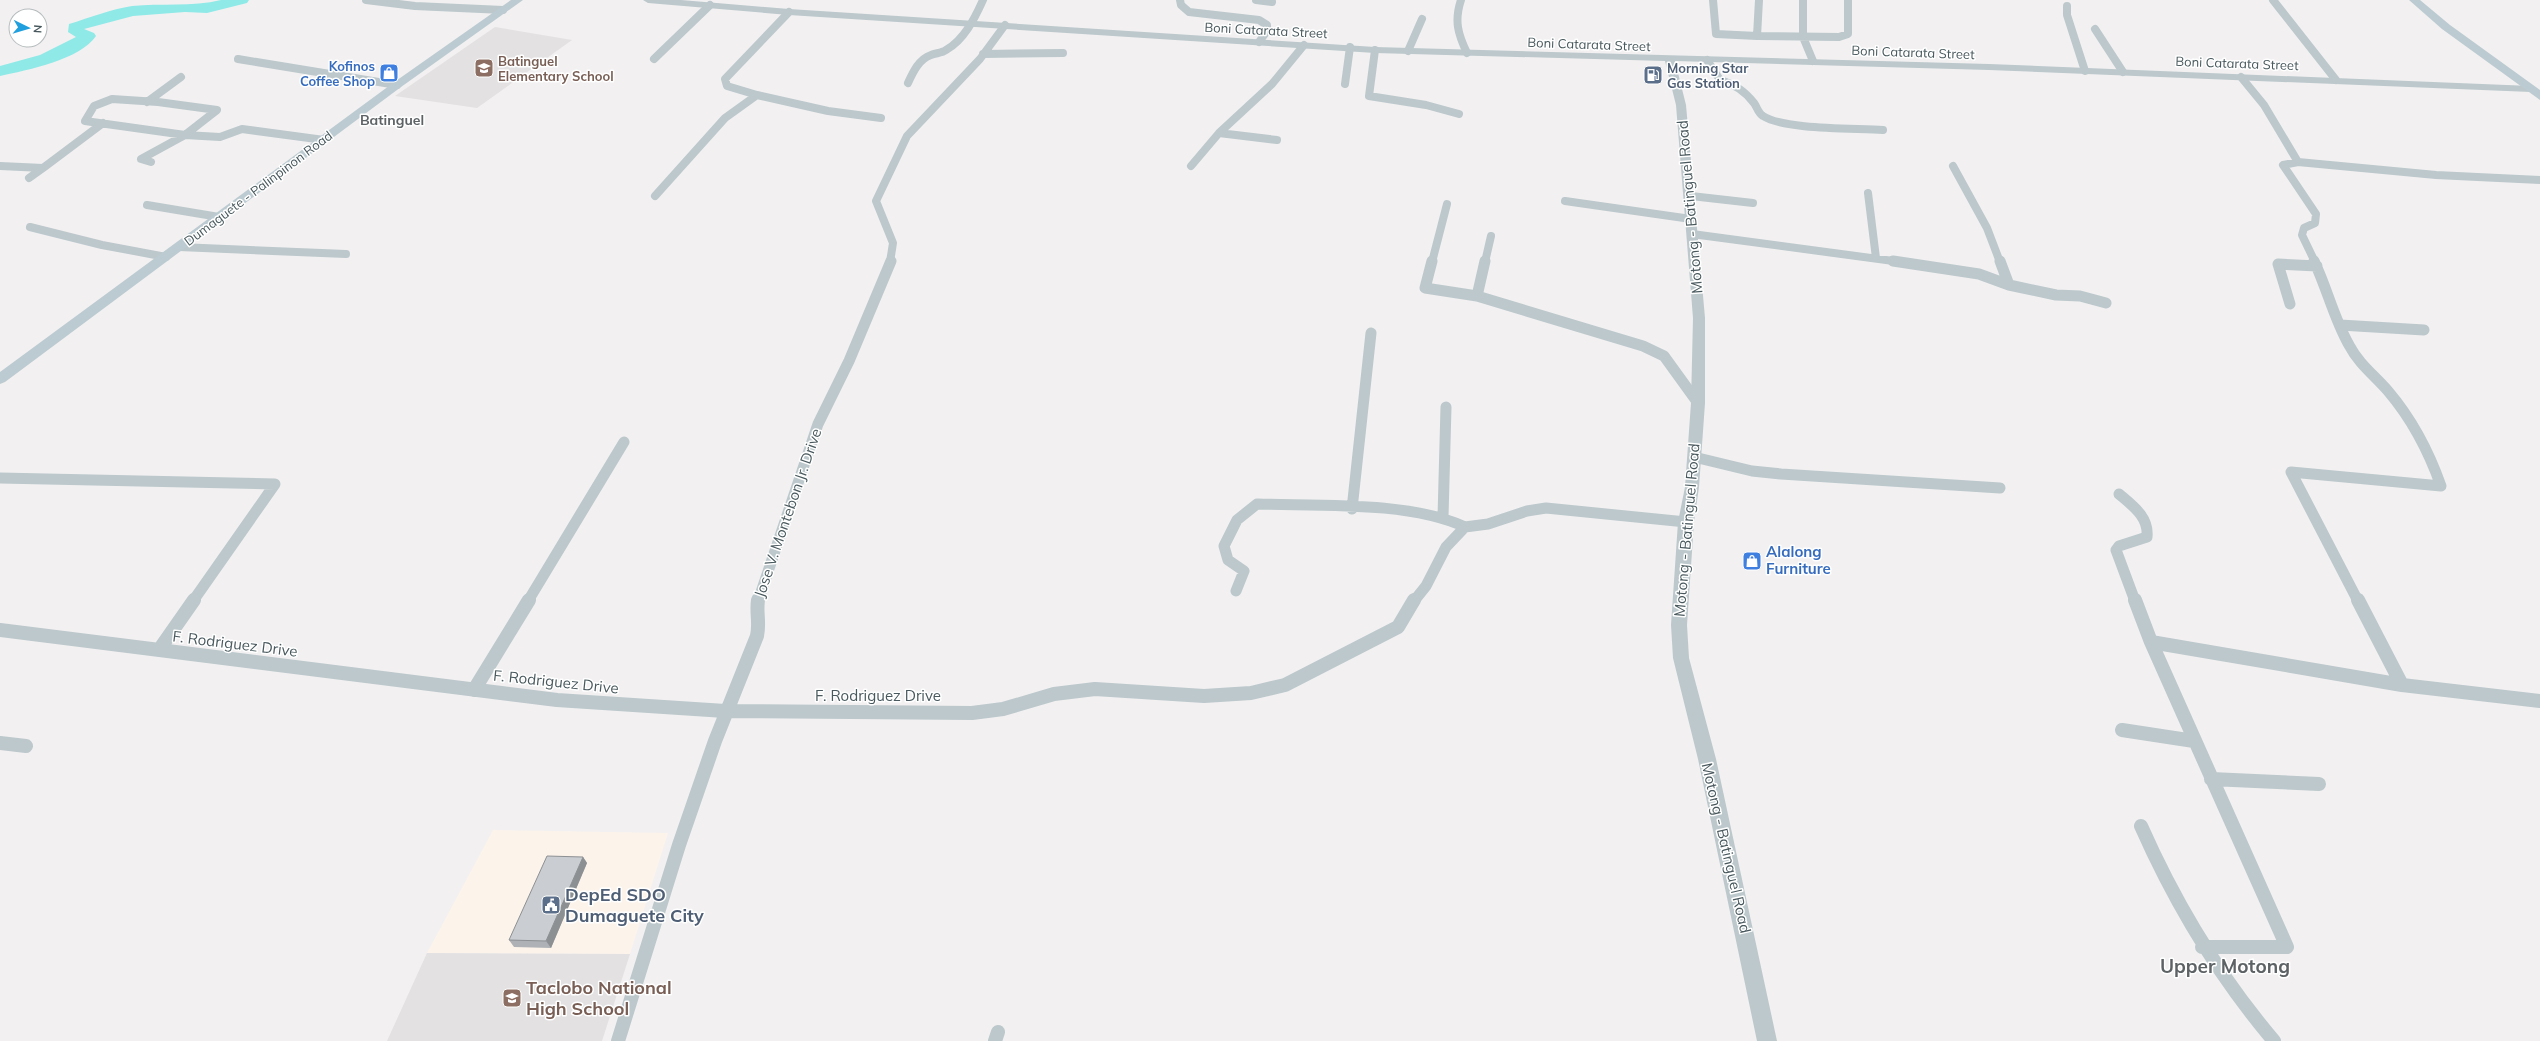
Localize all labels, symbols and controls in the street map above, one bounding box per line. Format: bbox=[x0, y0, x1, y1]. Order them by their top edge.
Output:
north arrow bbox=[8, 8, 48, 48]
street label: Boni Catarata Street bbox=[1204, 19, 1328, 41]
text: N bbox=[31, 24, 45, 34]
street label: Boni Catarata Street bbox=[1527, 34, 1651, 54]
street label: Boni Catarata Street bbox=[1851, 42, 1975, 62]
place label: Batinguel Elementary School bbox=[498, 53, 614, 85]
street label: Boni Catarata Street bbox=[2175, 53, 2299, 73]
school or university icon: Batinguel Elementary School bbox=[473, 57, 495, 79]
place label: Kofinos Coffee Shop bbox=[300, 58, 375, 89]
place label: Morning Star Gas Station bbox=[1667, 60, 1749, 91]
shop icon: Kofinos Coffee Shop bbox=[378, 62, 400, 84]
fuel station icon: Morning Star Gas Station bbox=[1642, 64, 1664, 86]
district label: Batinguel bbox=[360, 111, 424, 129]
street label: Motong - Batinguel Road bbox=[1672, 119, 1707, 295]
street label: Dumaguete - Palinpinon Road bbox=[181, 127, 335, 249]
street label: Jose V. Montebon Jr. Drive bbox=[750, 426, 825, 600]
street label: Motong - Batinguel Road bbox=[1669, 442, 1704, 618]
place label: Alalong Furniture bbox=[1766, 542, 1831, 578]
shop icon: Alalong Furniture bbox=[1741, 550, 1763, 572]
street label: F. Rodriguez Drive bbox=[171, 626, 299, 661]
street label: F. Rodriguez Drive bbox=[492, 665, 620, 698]
street label: F. Rodriguez Drive bbox=[815, 686, 941, 705]
street label: Motong - Batinguel Road bbox=[1698, 761, 1755, 935]
place label: DepEd SDO Dumaguete City bbox=[565, 883, 704, 927]
public building icon: DepEd SDO Dumaguete City bbox=[540, 894, 562, 916]
district label: Upper Motong bbox=[2160, 954, 2290, 978]
place label: Taclobo National High School bbox=[526, 976, 672, 1020]
school or university icon: Taclobo National High School bbox=[501, 987, 523, 1009]

